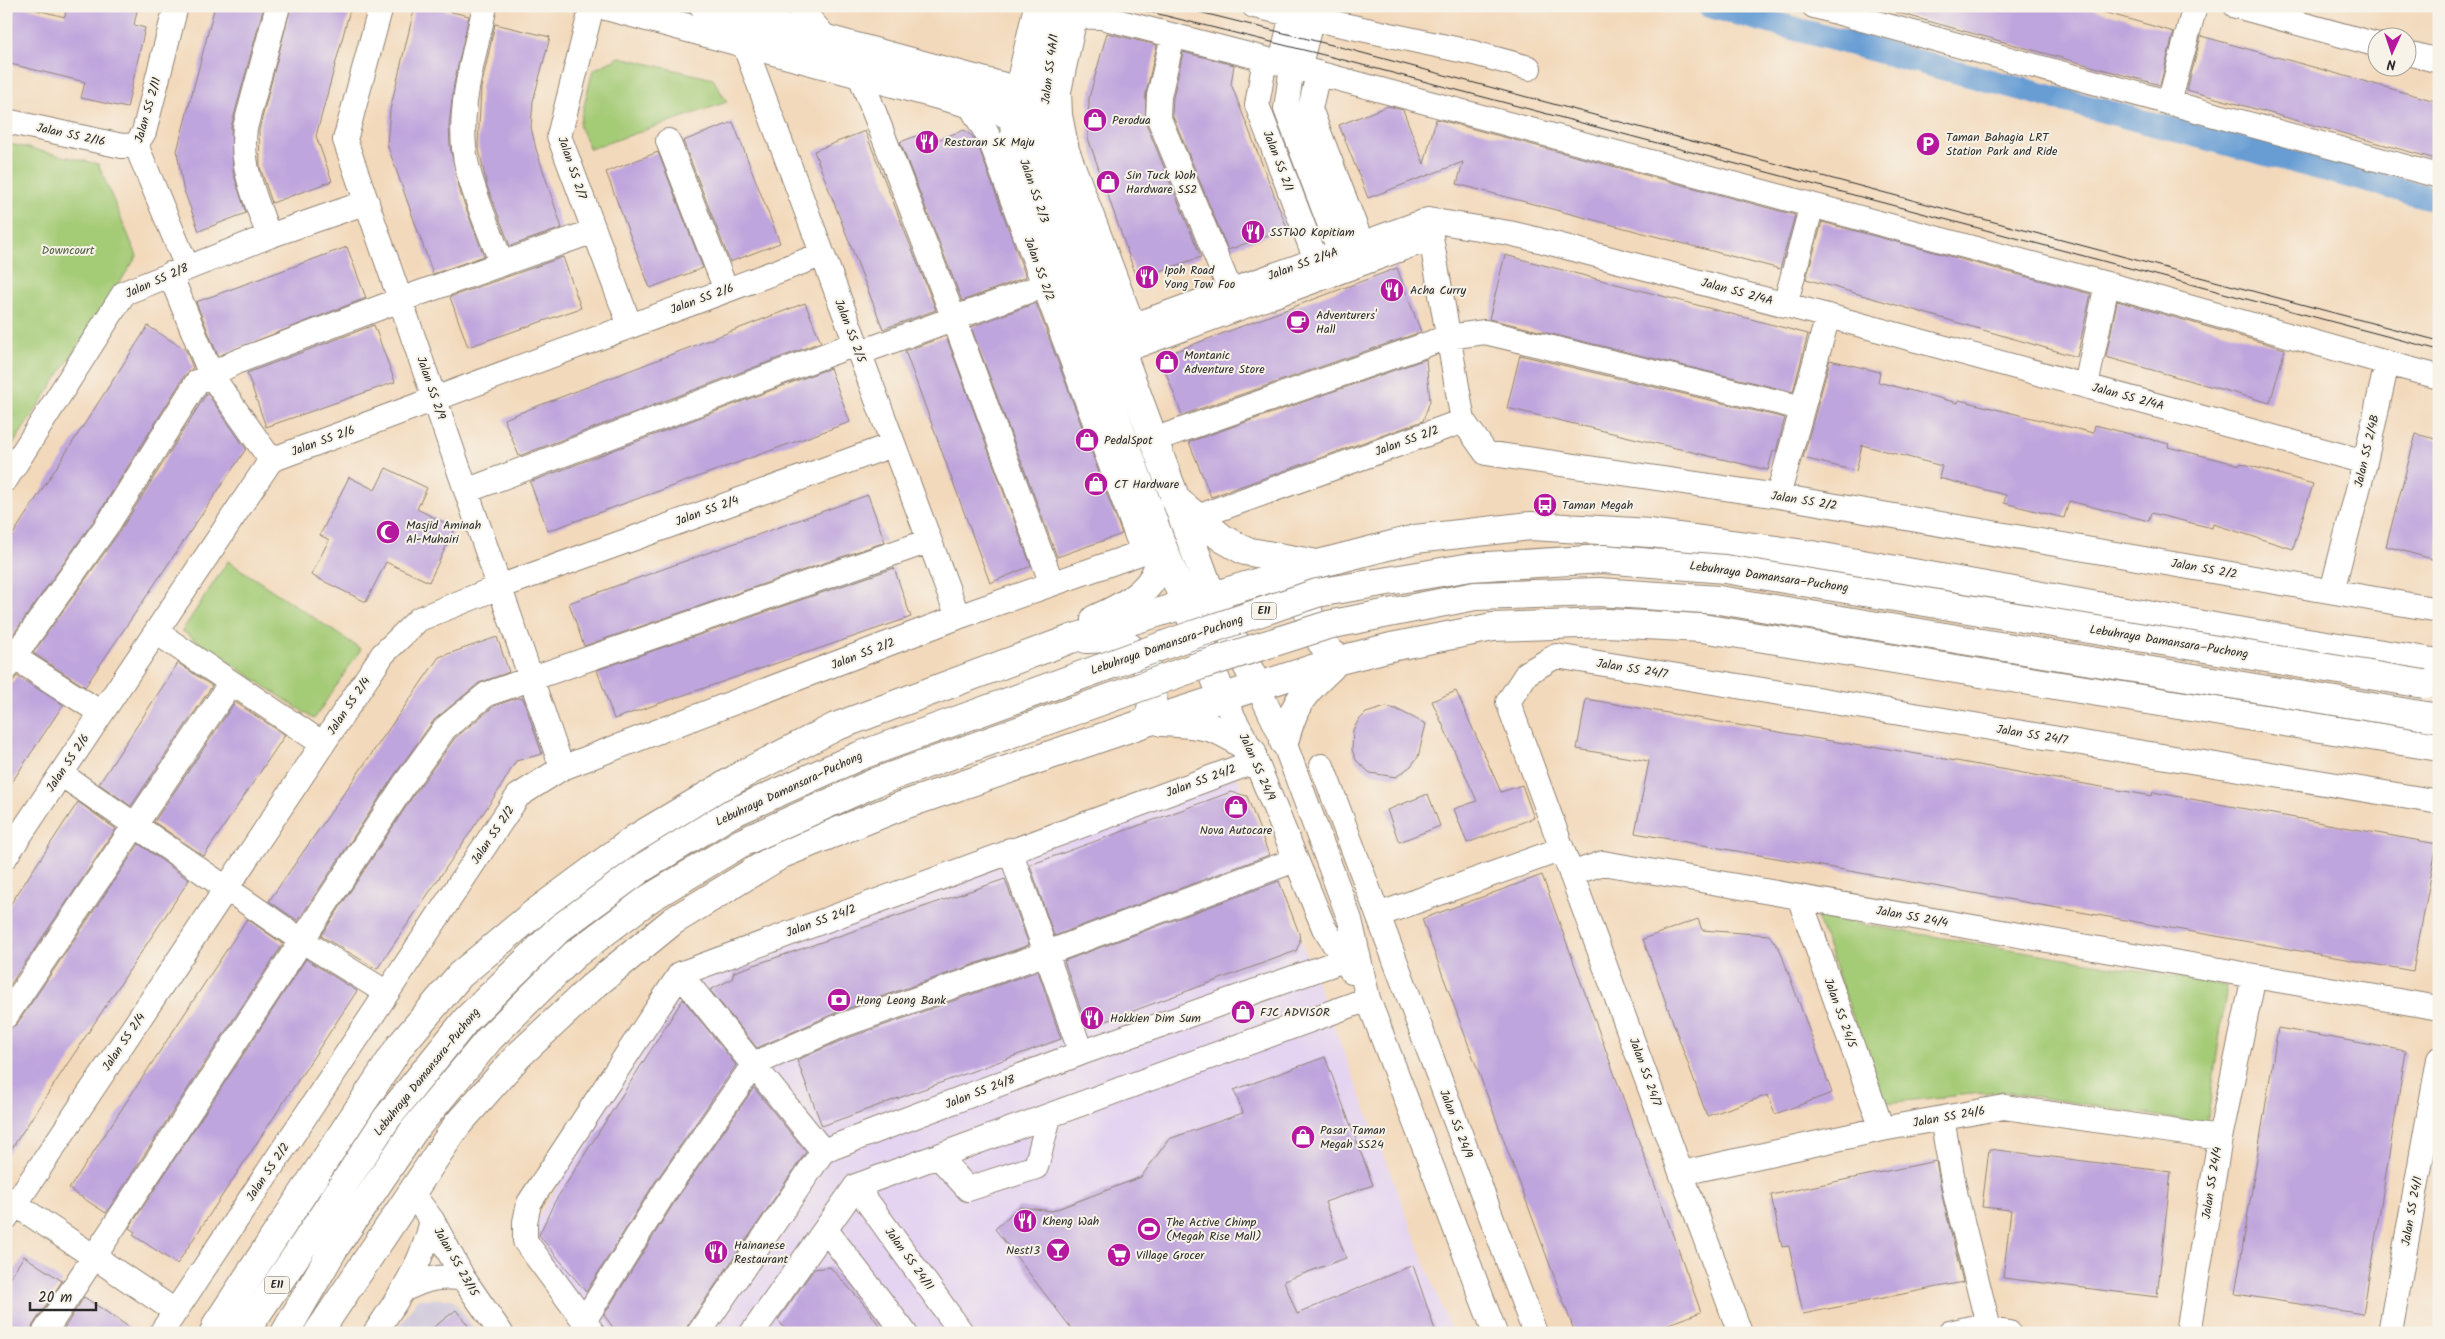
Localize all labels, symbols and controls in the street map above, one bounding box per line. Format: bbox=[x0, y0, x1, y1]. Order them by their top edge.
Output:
north arrow bbox=[2368, 28, 2418, 78]
street label: Jalan SS 4A/1 bbox=[1036, 33, 1064, 105]
text: N bbox=[2386, 53, 2396, 75]
street label: Jalan SS 2/11 bbox=[130, 75, 166, 145]
shop icon: Perodua bbox=[1082, 107, 1108, 133]
place label: Perodua bbox=[1112, 111, 1151, 130]
street label: Jalan SS 2/16 bbox=[35, 118, 107, 152]
street label: Jalan SS 2/1 bbox=[1258, 128, 1298, 194]
place label: Taman Bahagia LRT Station Park and Ride bbox=[1946, 128, 2058, 161]
restaurant icon: Restoran SK Maju bbox=[914, 129, 940, 155]
parking icon: Taman Bahagia LRT Station Park and Ride bbox=[1915, 131, 1941, 157]
place label: Restoran SK Maju bbox=[944, 133, 1035, 152]
street label: Jalan SS 2/7 bbox=[552, 134, 592, 202]
street label: Jalan SS 2/3 bbox=[1014, 156, 1054, 226]
place label: Sin Tuck Woh Hardware SS2 bbox=[1126, 166, 1197, 199]
shop icon: Sin Tuck Woh Hardware SS2 bbox=[1095, 169, 1121, 195]
restaurant icon: SSTWO Kopitiam bbox=[1240, 219, 1266, 245]
place label: SSTWO Kopitiam bbox=[1270, 223, 1355, 242]
street label: Jalan SS 2/2 bbox=[1019, 234, 1059, 304]
park label: Downcourt bbox=[42, 241, 95, 260]
street label: Jalan SS 2/4A bbox=[1265, 242, 1341, 286]
street label: Jalan SS 2/8 bbox=[123, 258, 192, 303]
place label: Ipoh Road Yong Tow Foo bbox=[1164, 261, 1235, 294]
restaurant icon: Ipoh Road Yong Tow Foo bbox=[1134, 264, 1160, 290]
street label: Jalan SS 2/4A bbox=[1699, 273, 1775, 311]
restaurant icon: Acha Curry bbox=[1379, 277, 1405, 303]
street label: Jalan SS 2/6 bbox=[668, 279, 736, 319]
place label: Acha Curry bbox=[1410, 281, 1466, 300]
street label: Jalan SS 2/5 bbox=[829, 297, 871, 367]
place label: Adventurers' Hall bbox=[1316, 306, 1377, 339]
cafe icon: Adventurers' Hall bbox=[1285, 309, 1311, 335]
place label: Montanic Adventure Store bbox=[1184, 346, 1265, 379]
shop icon: Montanic Adventure Store bbox=[1154, 349, 1180, 375]
street label: Jalan SS 2/9 bbox=[411, 354, 451, 422]
street label: Jalan SS 2/4A bbox=[2090, 378, 2166, 416]
street label: Jalan SS 2/4B bbox=[2349, 413, 2385, 489]
street label: Jalan SS 2/6 bbox=[289, 421, 357, 461]
street label: Jalan SS 2/2 bbox=[1372, 421, 1442, 461]
shop icon: PedalSpot bbox=[1074, 427, 1100, 453]
place label: PedalSpot bbox=[1104, 431, 1153, 450]
shop icon: CT Hardware bbox=[1083, 471, 1109, 497]
place label: CT Hardware bbox=[1114, 475, 1180, 494]
street label: Jalan SS 2/2 bbox=[1770, 486, 1838, 516]
street label: Jalan SS 2/4 bbox=[673, 491, 742, 531]
bus stop icon: Taman Megah bbox=[1532, 492, 1558, 518]
place label: Taman Megah bbox=[1562, 496, 1633, 515]
place label: Masjid Aminah Al-Muhairi bbox=[406, 516, 481, 549]
mosque icon: Masjid Aminah Al-Muhairi bbox=[375, 519, 401, 545]
street label: Jalan SS 2/2 bbox=[2169, 554, 2239, 584]
street label: Lebuhraya Damansara–Puchong bbox=[1688, 556, 1850, 598]
road number: E11 bbox=[1252, 602, 1276, 620]
street label: Lebuhraya Damansara–Puchong bbox=[1088, 610, 1246, 680]
street label: Lebuhraya Damansara–Puchong bbox=[2088, 620, 2250, 664]
street label: Jalan SS 2/2 bbox=[828, 633, 898, 675]
street label: Jalan SS 24/7 bbox=[1595, 654, 1669, 684]
street label: Jalan SS 2/4 bbox=[323, 673, 376, 739]
street label: Jalan SS 24/7 bbox=[1995, 720, 2069, 750]
street label: Jalan SS 2/6 bbox=[42, 730, 94, 796]
street label: Jalan SS 24/9 bbox=[1234, 730, 1280, 804]
street label: Lebuhraya Damansara–Puchong bbox=[712, 746, 866, 831]
street label: Jalan SS 24/2 bbox=[1163, 760, 1239, 802]
shop icon: Nova Autocare bbox=[1223, 794, 1249, 820]
street label: Jalan SS 2/2 bbox=[466, 802, 520, 868]
place label: Nova Autocare bbox=[1200, 821, 1273, 840]
street label: Jalan SS 24/2 bbox=[783, 900, 859, 942]
street label: Jalan SS 24/4 bbox=[1874, 901, 1950, 933]
street label: Jalan SS 24/5 bbox=[1819, 976, 1862, 1052]
bank icon: Hong Leong Bank bbox=[826, 987, 852, 1013]
place label: Hong Leong Bank bbox=[856, 991, 946, 1010]
shop icon: FJC ADVISOR bbox=[1230, 999, 1256, 1025]
street label: Lebuhraya Damansara–Puchong bbox=[369, 1003, 485, 1140]
place label: FJC ADVISOR bbox=[1260, 1003, 1330, 1022]
restaurant icon: Hokkien Dim Sum bbox=[1079, 1005, 1105, 1031]
street label: Jalan SS 2/4 bbox=[98, 1009, 151, 1075]
place label: Hokkien Dim Sum bbox=[1110, 1009, 1201, 1028]
street label: Jalan SS 24/7 bbox=[1624, 1035, 1666, 1109]
street label: Jalan SS 24/8 bbox=[942, 1070, 1018, 1114]
street label: Jalan SS 24/9 bbox=[1434, 1087, 1478, 1161]
street label: Jalan SS 24/6 bbox=[1911, 1101, 1987, 1133]
place label: Pasar Taman Megah SS24 bbox=[1320, 1121, 1385, 1154]
shop icon: Pasar Taman Megah SS24 bbox=[1290, 1124, 1316, 1150]
street label: Jalan SS 2/2 bbox=[241, 1139, 295, 1205]
street label: Jalan SS 24/4 bbox=[2197, 1145, 2227, 1221]
street label: Jalan SS 24/1 bbox=[2397, 1175, 2427, 1247]
restaurant icon: Kheng Wah bbox=[1012, 1208, 1038, 1234]
place label: Kheng Wah bbox=[1042, 1212, 1099, 1231]
place label: The Active Chimp (Megah Rise Mall) bbox=[1166, 1213, 1261, 1246]
sports icon: The Active Chimp (Megah Rise Mall) bbox=[1136, 1216, 1162, 1242]
street label: Jalan SS 23/15 bbox=[429, 1224, 484, 1301]
street label: Jalan SS 24/11 bbox=[880, 1224, 939, 1295]
place label: Hainanese Restaurant bbox=[734, 1236, 789, 1269]
bar icon: Nest13 bbox=[1045, 1237, 1071, 1263]
restaurant icon: Hainanese Restaurant bbox=[703, 1239, 729, 1265]
place label: Nest13 bbox=[1006, 1241, 1040, 1260]
supermarket icon: Village Grocer bbox=[1106, 1242, 1132, 1268]
place label: Village Grocer bbox=[1136, 1246, 1205, 1265]
road number: E11 bbox=[264, 1276, 290, 1294]
scale bar bbox=[30, 1279, 96, 1311]
text: 20 m bbox=[38, 1286, 72, 1310]

